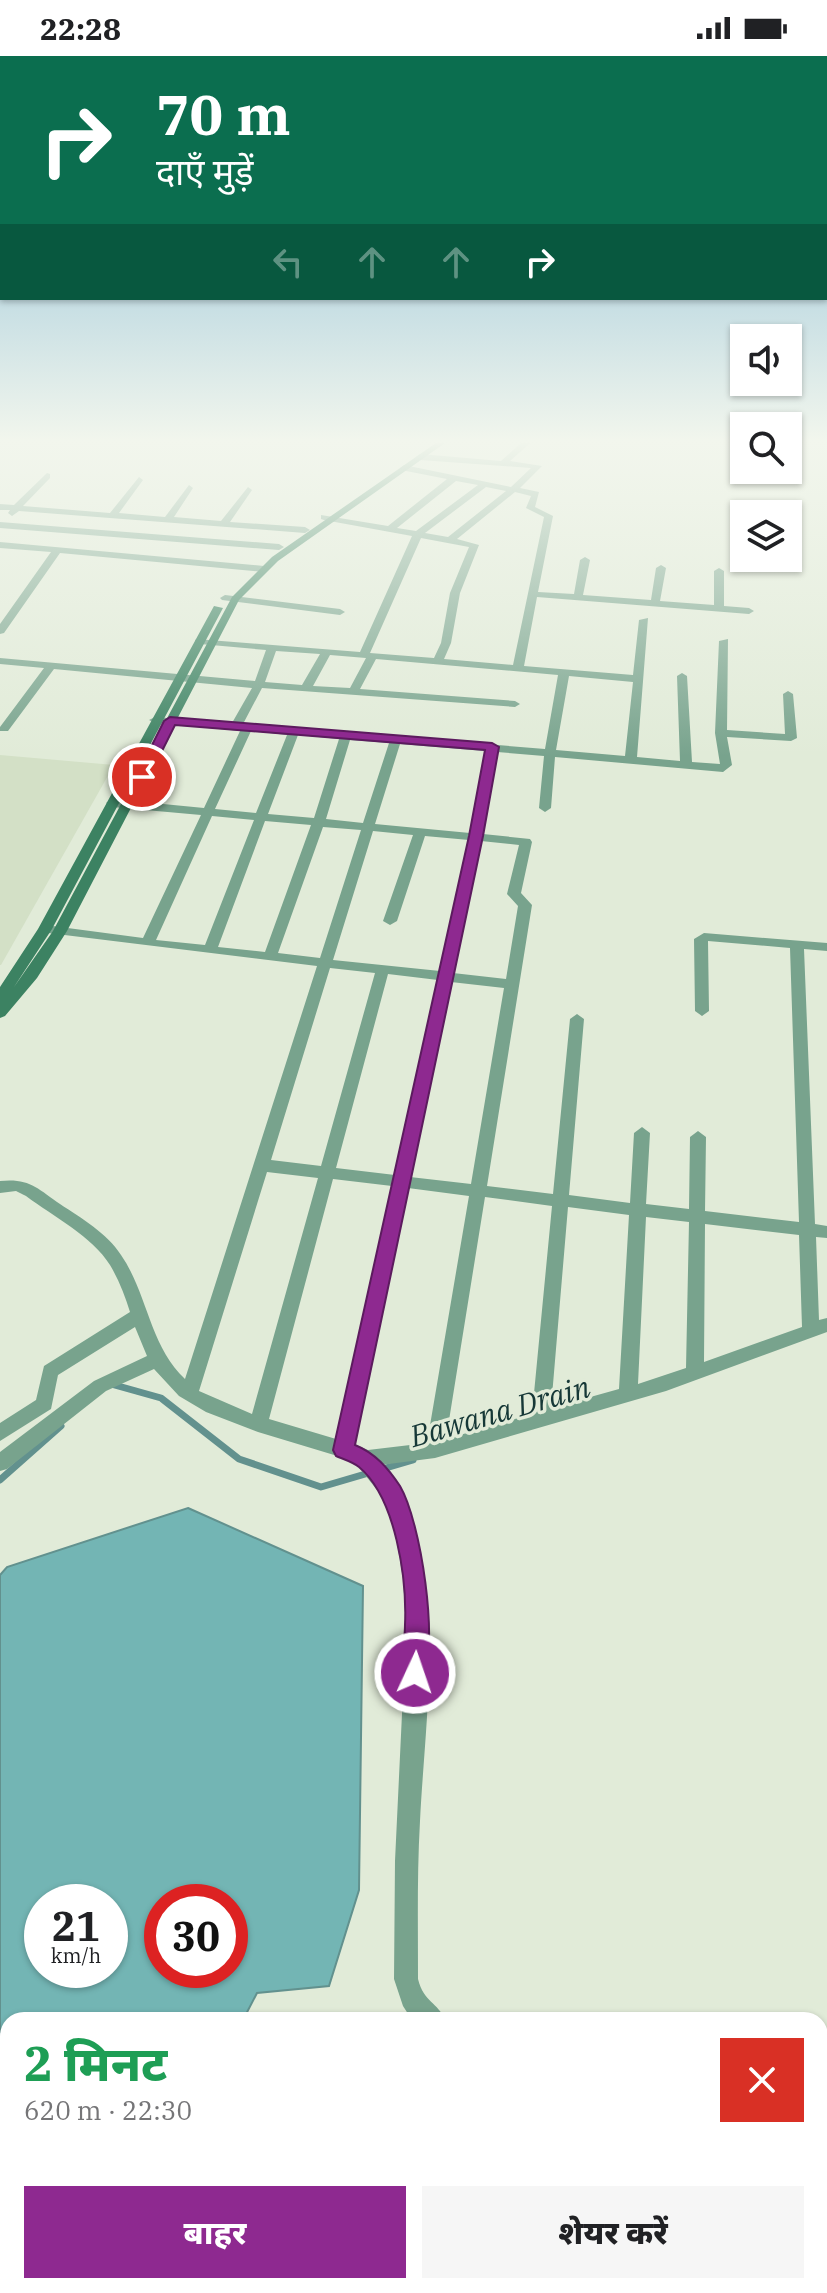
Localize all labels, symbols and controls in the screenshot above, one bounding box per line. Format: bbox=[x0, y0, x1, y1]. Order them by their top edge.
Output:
text: 22:28 bbox=[40, 9, 121, 48]
text: 70 m bbox=[156, 78, 291, 150]
icon: right bbox=[24, 88, 128, 192]
text: दाएँ मुड़ें bbox=[156, 148, 254, 195]
icon: left bbox=[266, 240, 310, 284]
icon: ahead bbox=[350, 240, 394, 284]
icon: ahead bbox=[434, 240, 478, 284]
icon: right bbox=[518, 240, 562, 284]
map controls bbox=[730, 324, 802, 572]
button: sound bbox=[730, 324, 802, 396]
button: search bbox=[730, 412, 802, 484]
button: layers bbox=[730, 500, 802, 572]
pin bbox=[108, 743, 176, 811]
icon: arrive bbox=[120, 755, 164, 799]
water label: Bawana Drain bbox=[404, 1366, 594, 1455]
position arrow bbox=[373, 1631, 457, 1715]
speed limit sign: 30 bbox=[144, 1884, 248, 1988]
text: 21 bbox=[52, 1900, 100, 1952]
text: km/h bbox=[51, 1942, 101, 1969]
text: 2 मिनट bbox=[24, 2032, 167, 2094]
button: close bbox=[720, 2038, 804, 2122]
text: 620 m · 22:30 bbox=[24, 2093, 192, 2127]
button: बाहर bbox=[24, 2186, 406, 2278]
button: शेयर करें bbox=[422, 2186, 804, 2278]

